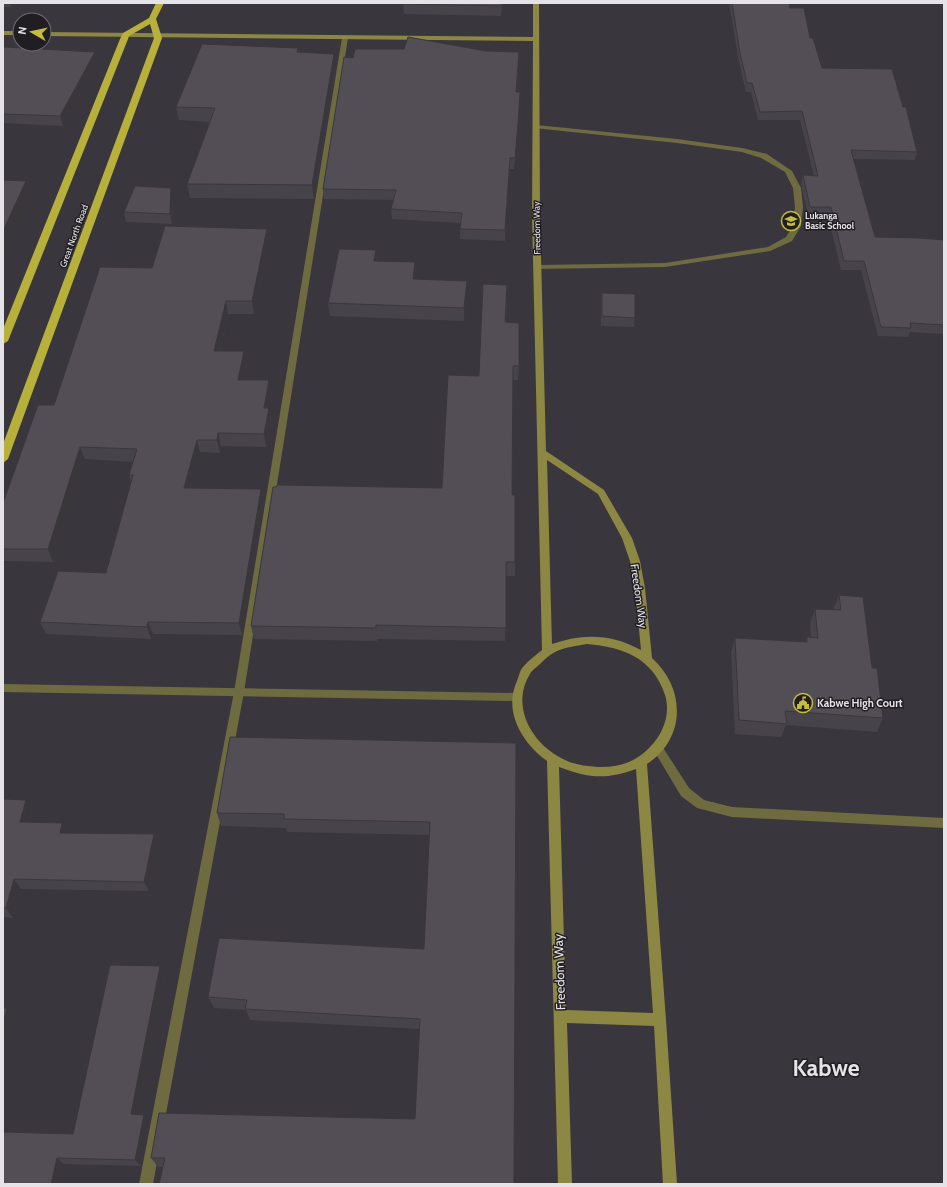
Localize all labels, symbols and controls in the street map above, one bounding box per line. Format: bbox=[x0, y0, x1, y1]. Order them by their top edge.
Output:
north arrow bbox=[12, 12, 52, 52]
text: N bbox=[15, 25, 30, 35]
street label: Freedom Way bbox=[531, 201, 542, 255]
street label: Great North Road bbox=[57, 203, 90, 269]
school or university icon: Lukanga Basic School bbox=[780, 210, 802, 232]
place label: Lukanga Basic School bbox=[805, 210, 855, 231]
street label: Freedom Way bbox=[628, 563, 650, 629]
public building icon: Kabwe High Court bbox=[792, 692, 814, 714]
place label: Kabwe High Court bbox=[817, 696, 903, 710]
street label: Freedom Way bbox=[550, 933, 568, 1010]
district label: Kabwe bbox=[792, 1054, 860, 1082]

